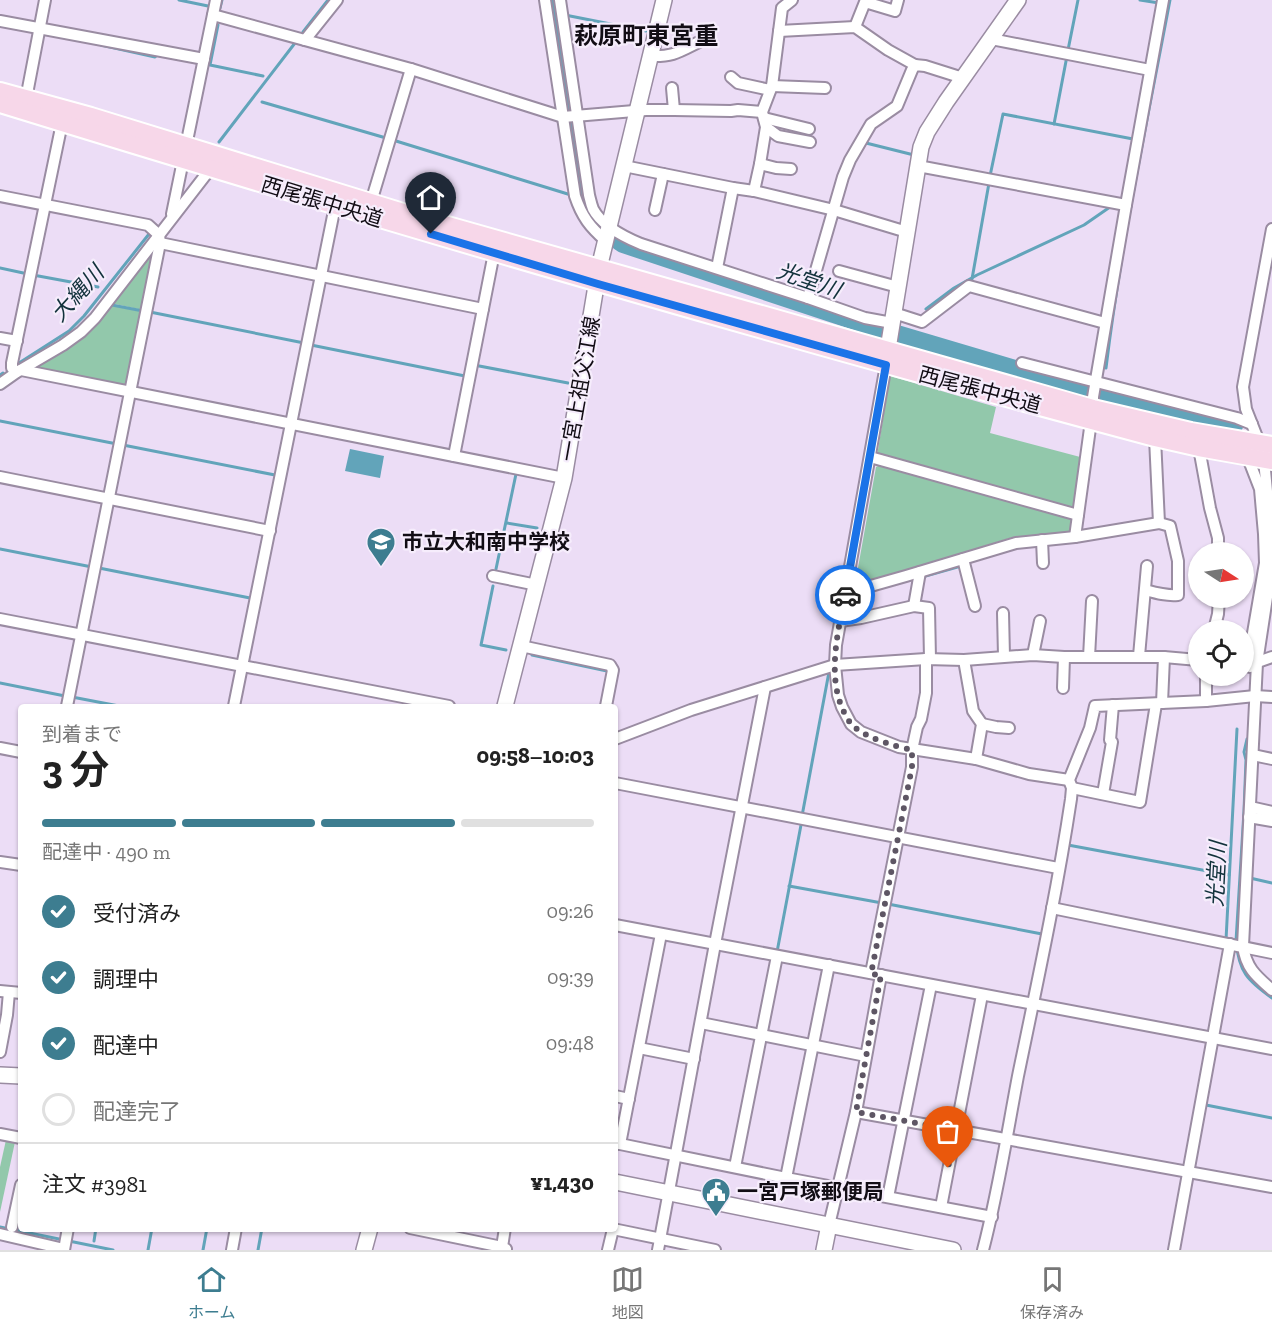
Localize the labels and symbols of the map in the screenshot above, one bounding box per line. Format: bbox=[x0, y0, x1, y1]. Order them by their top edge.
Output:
district label: 萩原町東宮重 bbox=[574, 21, 718, 50]
street label: 西尾張中央道 bbox=[258, 171, 386, 232]
pin bbox=[405, 172, 456, 234]
water label: 光堂川 bbox=[773, 257, 846, 305]
water label: 大縄川 bbox=[45, 258, 111, 327]
street label: 一宮上祖父江線 bbox=[554, 314, 605, 463]
street label: 西尾張中央道 bbox=[916, 361, 1044, 418]
school or university icon: 市立大和南中学校 bbox=[365, 526, 397, 568]
place label: 市立大和南中学校 bbox=[402, 529, 570, 554]
north arrow bbox=[1188, 542, 1254, 608]
courier bbox=[815, 565, 875, 625]
water label: 光堂川 bbox=[1201, 838, 1232, 908]
pin bbox=[922, 1106, 973, 1168]
public building icon: 一宮戸塚郵便局 bbox=[700, 1176, 732, 1218]
place label: 一宮戸塚郵便局 bbox=[737, 1179, 884, 1204]

